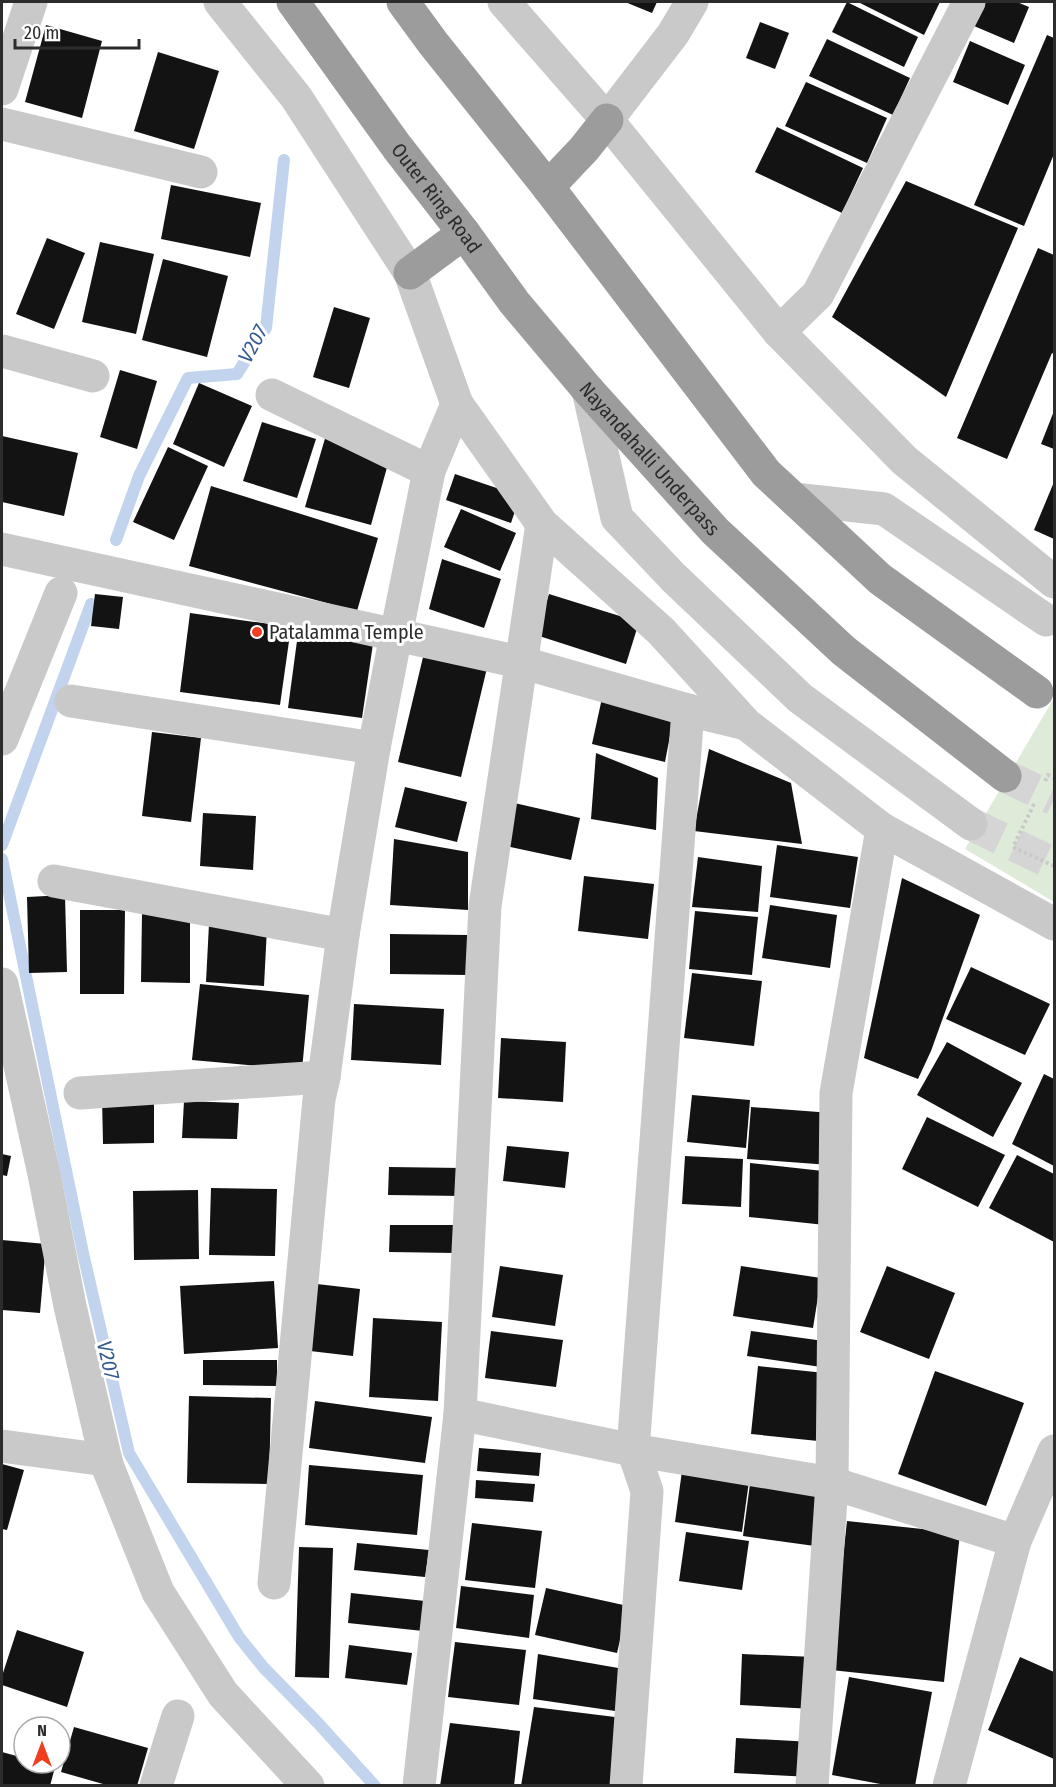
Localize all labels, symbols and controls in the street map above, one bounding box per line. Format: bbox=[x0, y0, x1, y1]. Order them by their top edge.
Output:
scale bar bbox=[15, 12, 140, 50]
text: 20 m bbox=[24, 22, 59, 44]
street label: Outer Ring Road bbox=[386, 138, 487, 258]
water label: V207 bbox=[232, 319, 274, 367]
street label: Nayandahalli Underpass bbox=[574, 377, 725, 540]
place label: Patalamma Temple bbox=[269, 620, 424, 644]
marker: Patalamma Temple bbox=[250, 625, 264, 639]
water label: V207 bbox=[91, 1338, 125, 1383]
north arrow bbox=[12, 1715, 72, 1775]
text: N bbox=[37, 1721, 47, 1740]

